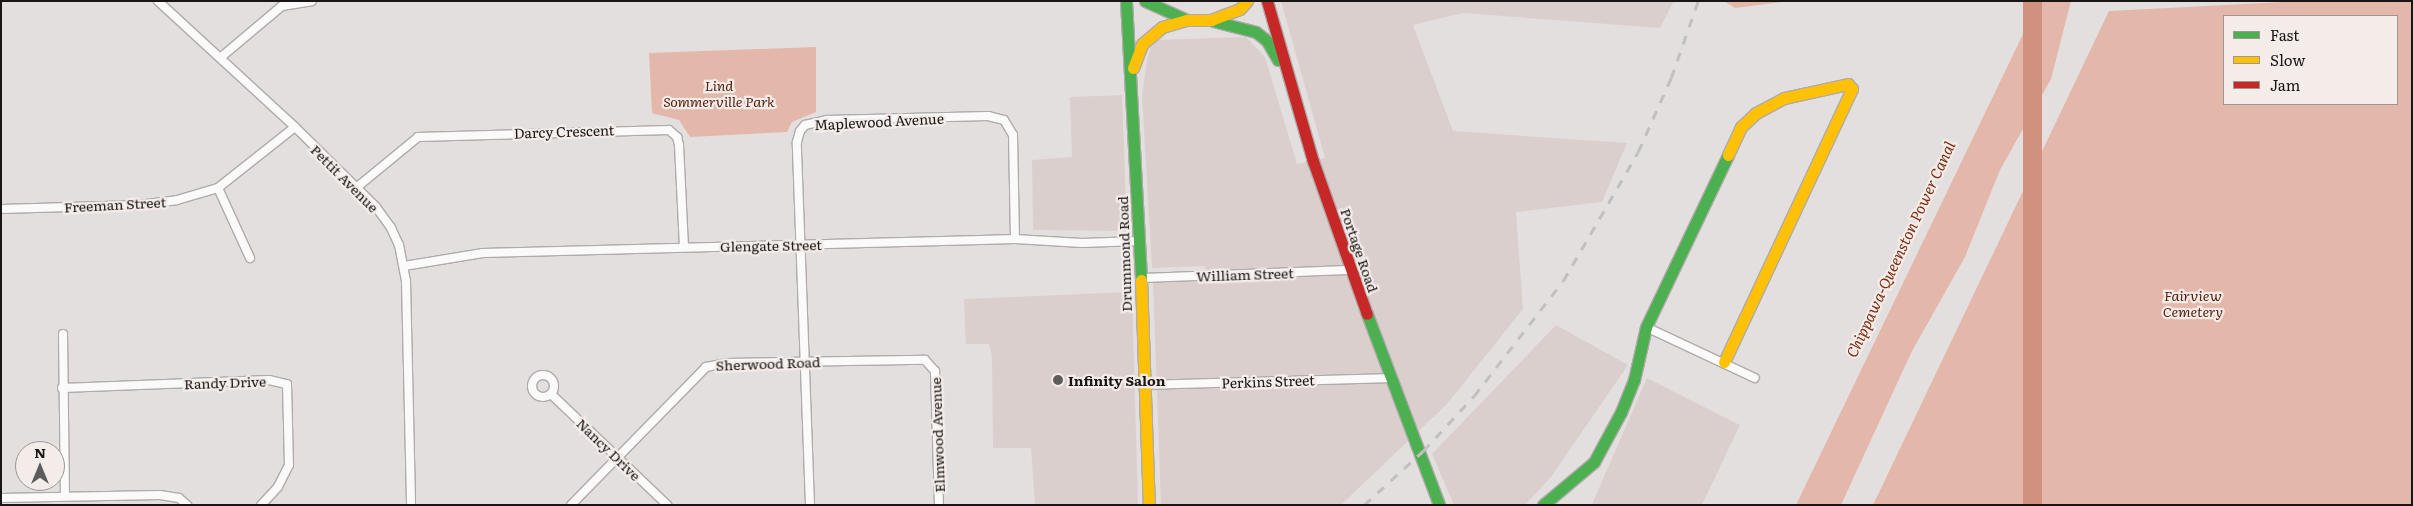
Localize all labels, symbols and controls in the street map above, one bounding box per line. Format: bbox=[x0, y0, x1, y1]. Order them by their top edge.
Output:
legend bbox=[2223, 15, 2398, 105]
text: Fast bbox=[2270, 23, 2299, 46]
text: Slow bbox=[2270, 48, 2305, 71]
text: Jam bbox=[2270, 73, 2300, 96]
park label: Lind Sommerville Park bbox=[663, 77, 775, 110]
street label: Maplewood Avenue bbox=[814, 109, 944, 133]
street label: Darcy Crescent bbox=[513, 121, 615, 141]
water label: Chippawa-Queenston Power Canal bbox=[1842, 138, 1958, 360]
street label: Pettit Avenue bbox=[308, 141, 382, 215]
street label: Freeman Street bbox=[63, 193, 167, 215]
street label: Drummond Road bbox=[1114, 196, 1134, 312]
street label: Portage Road bbox=[1338, 206, 1382, 294]
street label: Glengate Street bbox=[720, 236, 822, 254]
street label: William Street bbox=[1196, 264, 1294, 284]
park label: Fairview Cemetery bbox=[2163, 287, 2223, 320]
street label: Sherwood Road bbox=[715, 353, 821, 373]
street label: Perkins Street bbox=[1221, 371, 1315, 391]
street label: Randy Drive bbox=[184, 372, 266, 392]
place label: Infinity Salon bbox=[1068, 372, 1165, 388]
marker: Infinity Salon bbox=[1052, 374, 1064, 386]
street label: Elmwood Avenue bbox=[927, 377, 947, 493]
street label: Nancy Drive bbox=[574, 414, 644, 484]
north arrow bbox=[15, 441, 65, 491]
text: N bbox=[34, 442, 46, 462]

